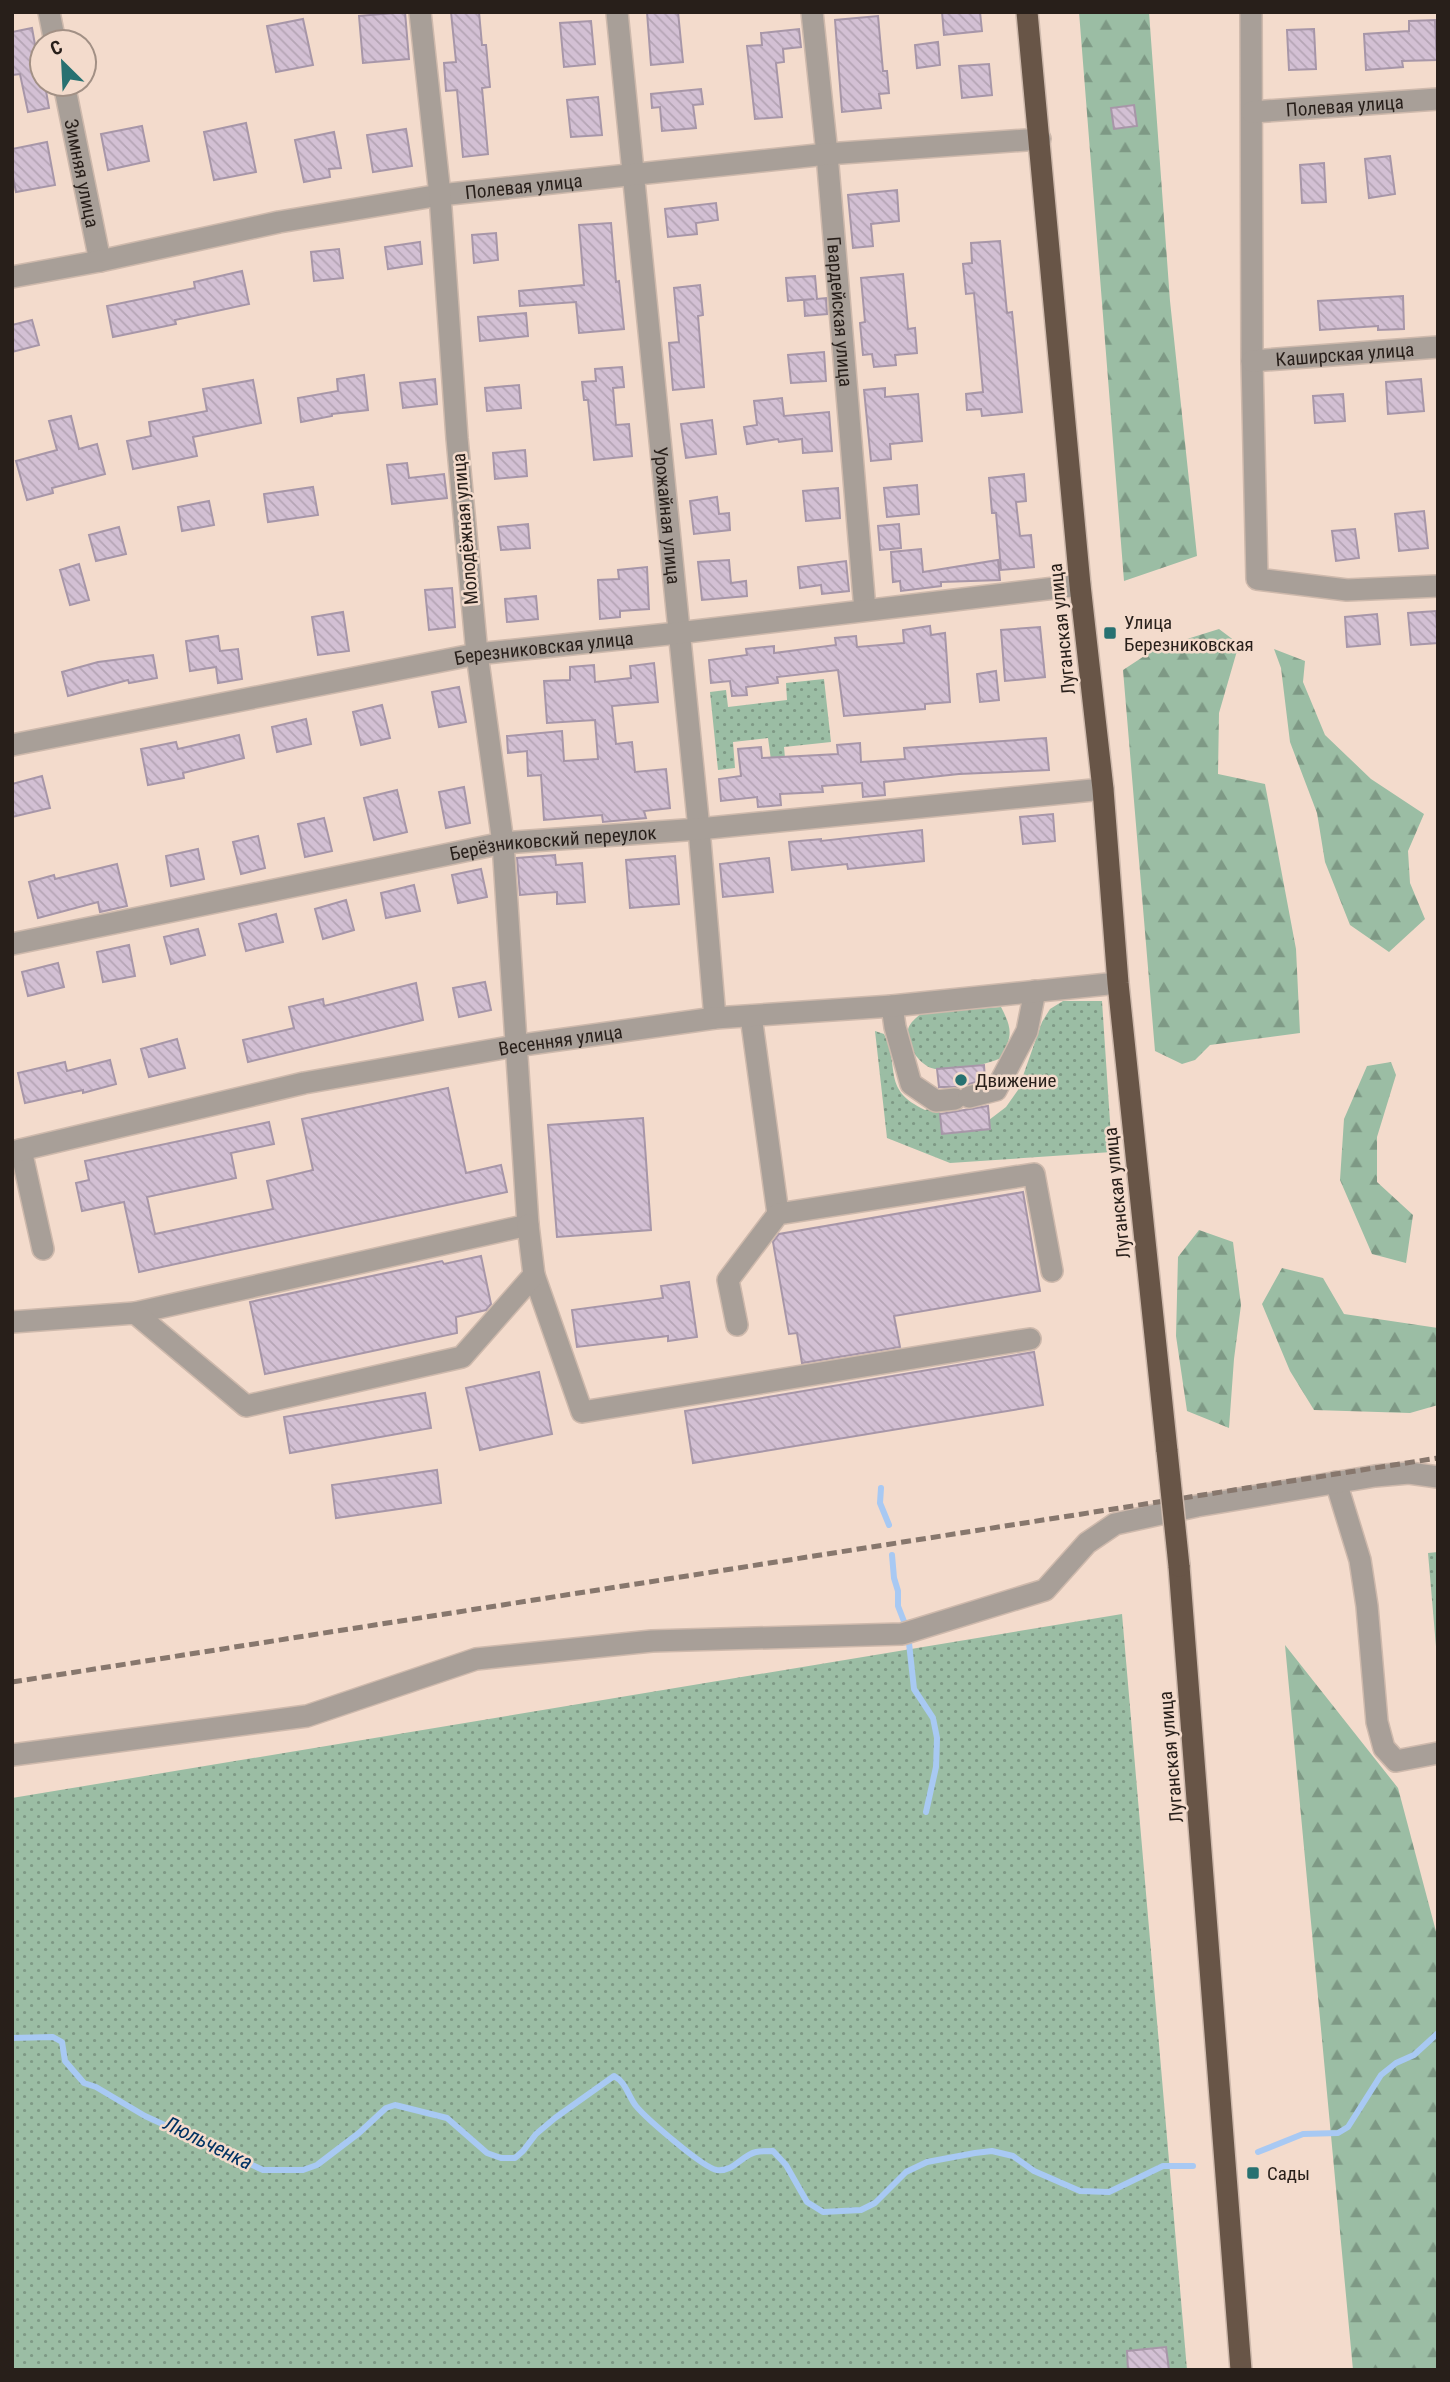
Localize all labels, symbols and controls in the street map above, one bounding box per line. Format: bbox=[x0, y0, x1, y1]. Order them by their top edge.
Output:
north arrow bbox=[28, 28, 98, 98]
text: С bbox=[47, 35, 66, 61]
street label: Полевая улица bbox=[1285, 90, 1404, 121]
street label: Зимняя улица bbox=[60, 117, 104, 229]
street label: Полевая улица bbox=[464, 168, 584, 204]
street label: Гвардейская улица bbox=[822, 236, 858, 388]
street label: Каширская улица bbox=[1275, 337, 1415, 371]
street label: Урожайная улица bbox=[649, 446, 686, 585]
street label: Молодёжная улица bbox=[447, 452, 483, 606]
street label: Луганская улица bbox=[1044, 562, 1080, 696]
place label: Улица Березниковская bbox=[1124, 611, 1254, 656]
marker: Улица Березниковская bbox=[1102, 625, 1118, 641]
street label: Березниковская улица bbox=[452, 626, 635, 670]
street label: Берёзниковский переулок bbox=[448, 821, 657, 865]
street label: Весенняя улица bbox=[496, 1020, 624, 1060]
place label: Движение bbox=[975, 1069, 1056, 1092]
marker: Движение bbox=[953, 1072, 969, 1088]
street label: Луганская улица bbox=[1099, 1126, 1135, 1260]
street label: Луганская улица bbox=[1154, 1690, 1188, 1824]
water label: Люльченка bbox=[159, 2111, 256, 2175]
place label: Сады bbox=[1267, 2162, 1310, 2185]
marker: Сады bbox=[1245, 2165, 1261, 2181]

